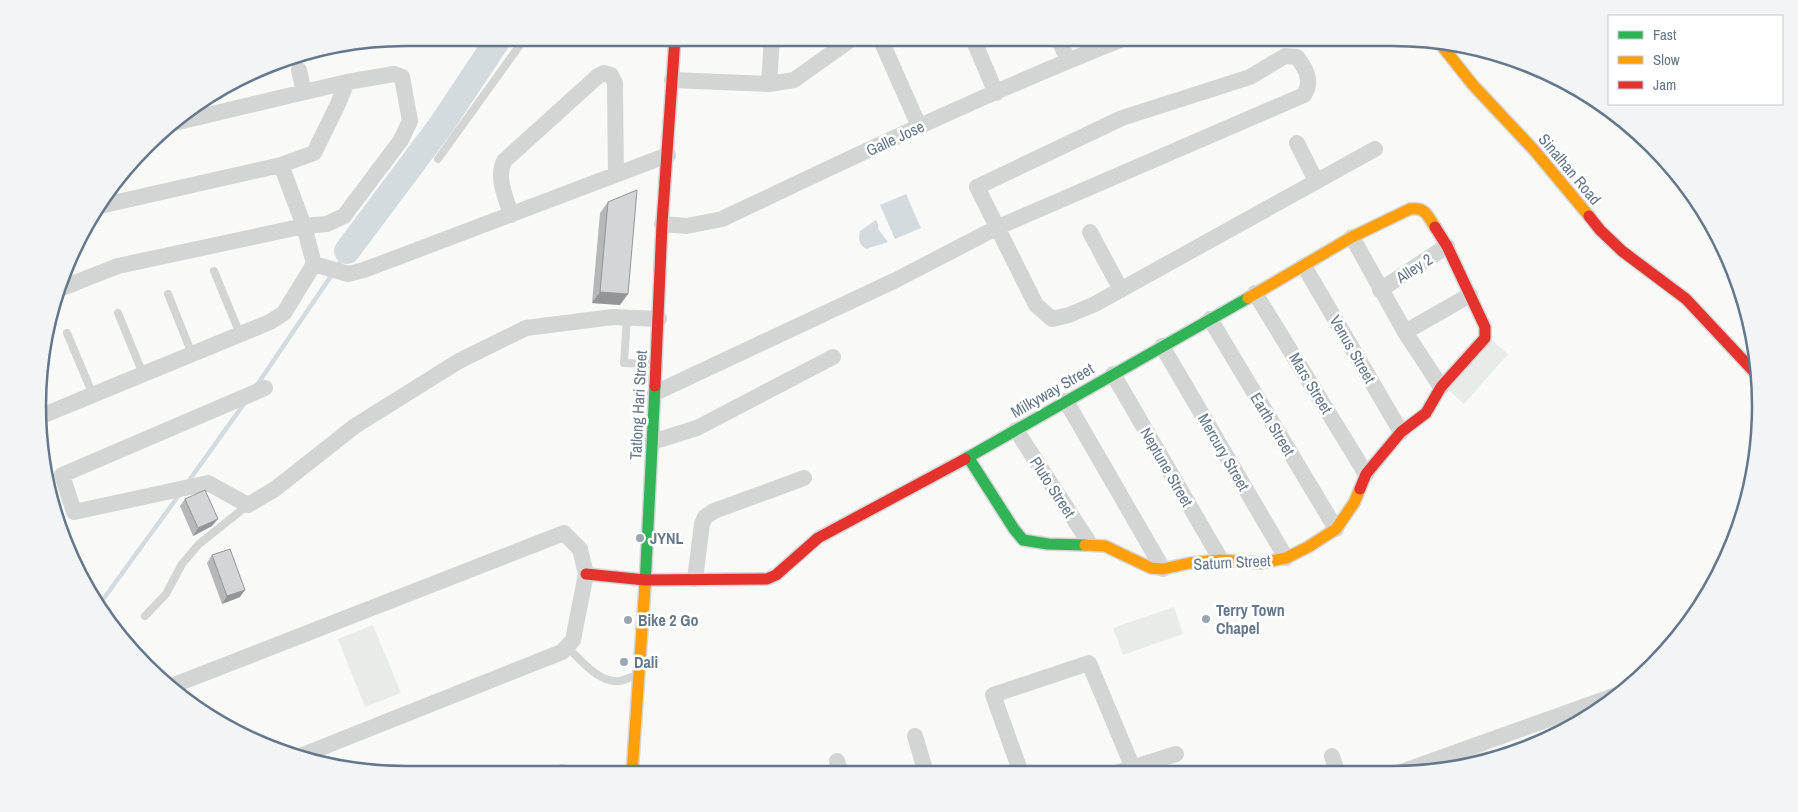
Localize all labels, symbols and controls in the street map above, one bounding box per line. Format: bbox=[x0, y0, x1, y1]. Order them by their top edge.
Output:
legend bbox=[1608, 15, 1783, 105]
text: Fast bbox=[1653, 24, 1677, 45]
text: Slow bbox=[1653, 49, 1680, 70]
text: Jam bbox=[1653, 74, 1676, 95]
street label: Galle Jose bbox=[862, 115, 928, 161]
street label: Sinalhan Road bbox=[1534, 129, 1606, 209]
street label: Alley 2 bbox=[1391, 248, 1437, 288]
street label: Venus Street bbox=[1325, 311, 1381, 387]
street label: Mars Street bbox=[1284, 348, 1338, 418]
street label: Tatlong Hari Street bbox=[624, 349, 652, 460]
street label: Milkyway Street bbox=[1006, 357, 1098, 423]
street label: Earth Street bbox=[1246, 388, 1301, 460]
street label: Mercury Street bbox=[1193, 409, 1255, 495]
street label: Neptune Street bbox=[1135, 423, 1199, 511]
street label: Pluto Street bbox=[1025, 452, 1081, 522]
place label: JYNL bbox=[650, 527, 684, 549]
marker: JYNL bbox=[634, 532, 646, 544]
street label: Saturn Street bbox=[1193, 549, 1272, 575]
place label: Terry Town Chapel bbox=[1216, 599, 1285, 639]
place label: Bike 2 Go bbox=[638, 609, 699, 631]
marker: Terry Town Chapel bbox=[1200, 613, 1212, 625]
marker: Bike 2 Go bbox=[622, 614, 634, 626]
place label: Dali bbox=[634, 651, 658, 673]
marker: Dali bbox=[618, 656, 630, 668]

